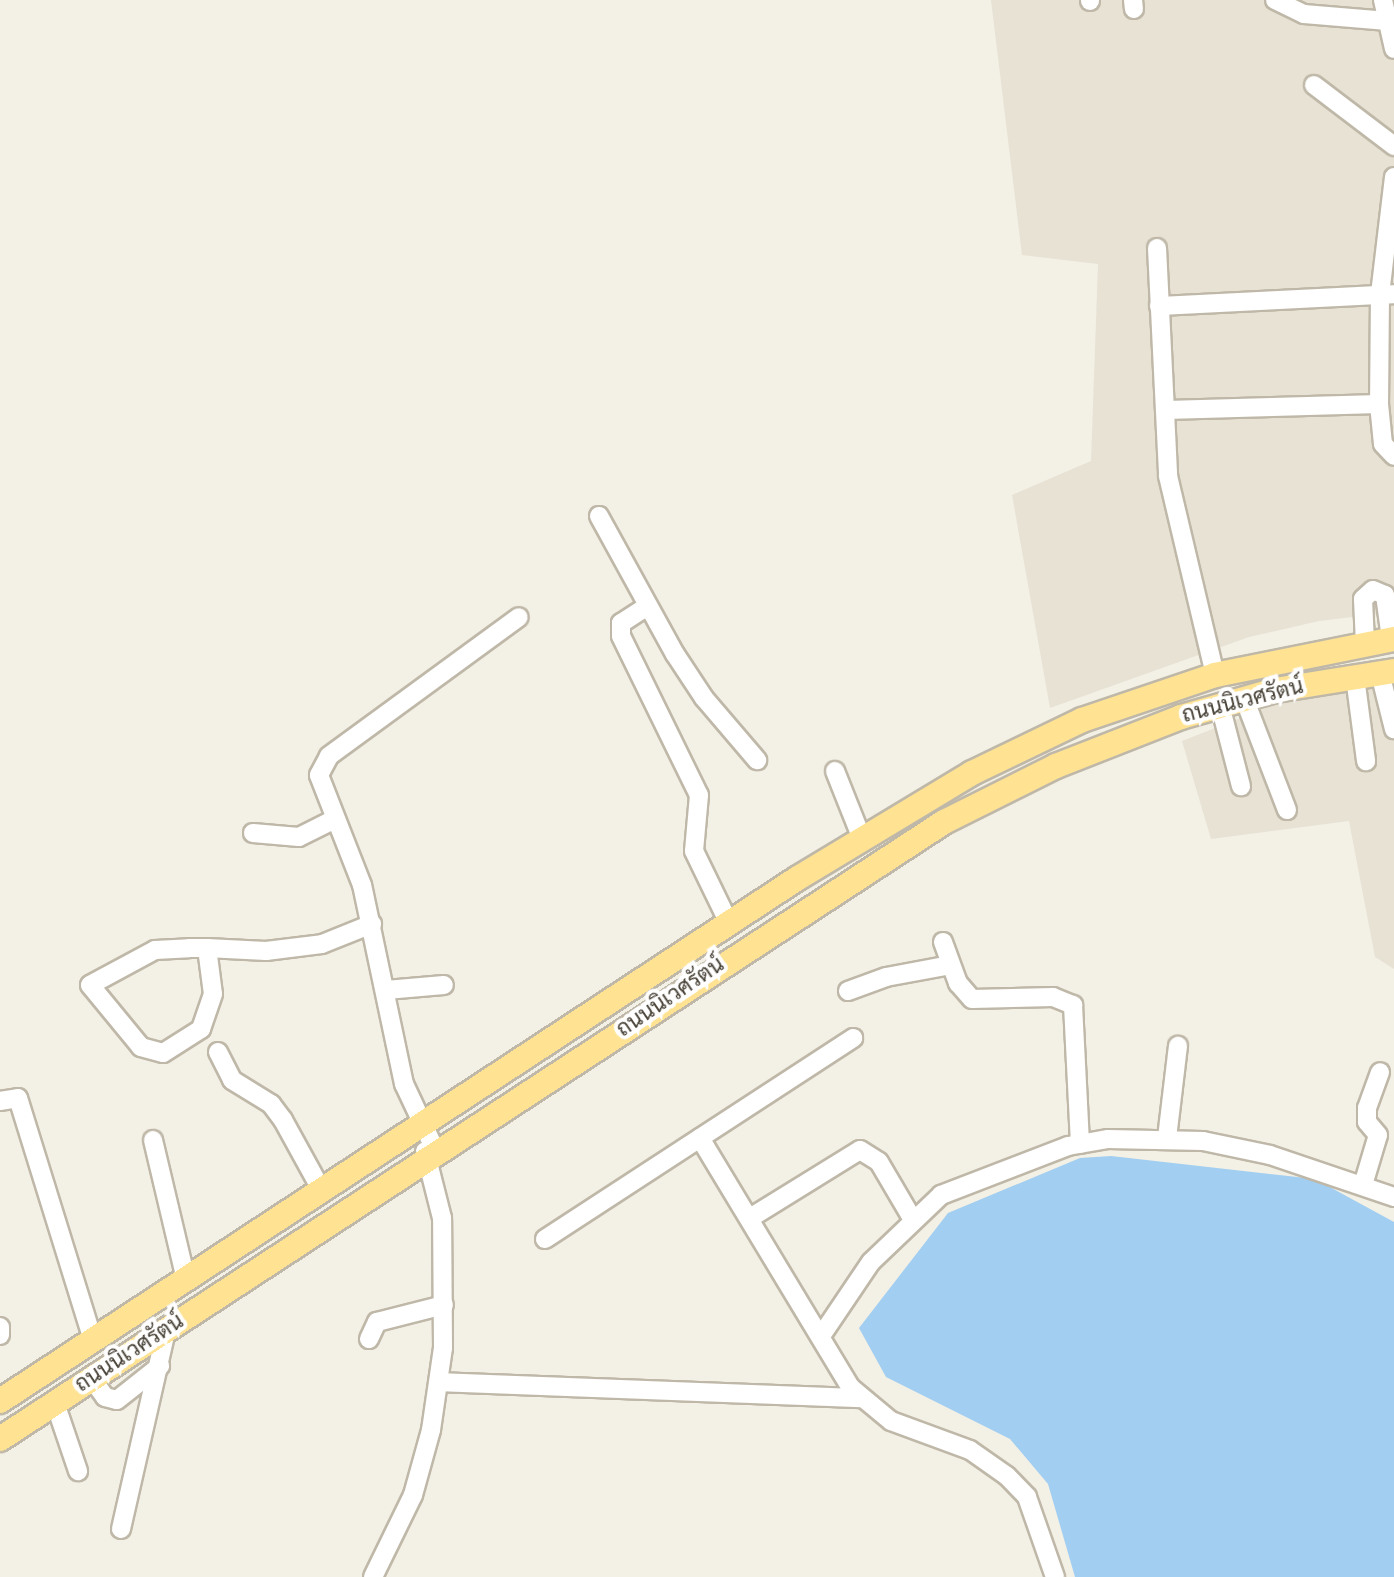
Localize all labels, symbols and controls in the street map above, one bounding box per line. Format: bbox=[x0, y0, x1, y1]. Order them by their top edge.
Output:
street label: ถนนนิเวศรัตน์ bbox=[1180, 674, 1306, 730]
street label: ถนนนิเวศรัตน์ bbox=[612, 952, 730, 1044]
street label: ถนนนิเวศรัตน์ bbox=[71, 1309, 189, 1399]

